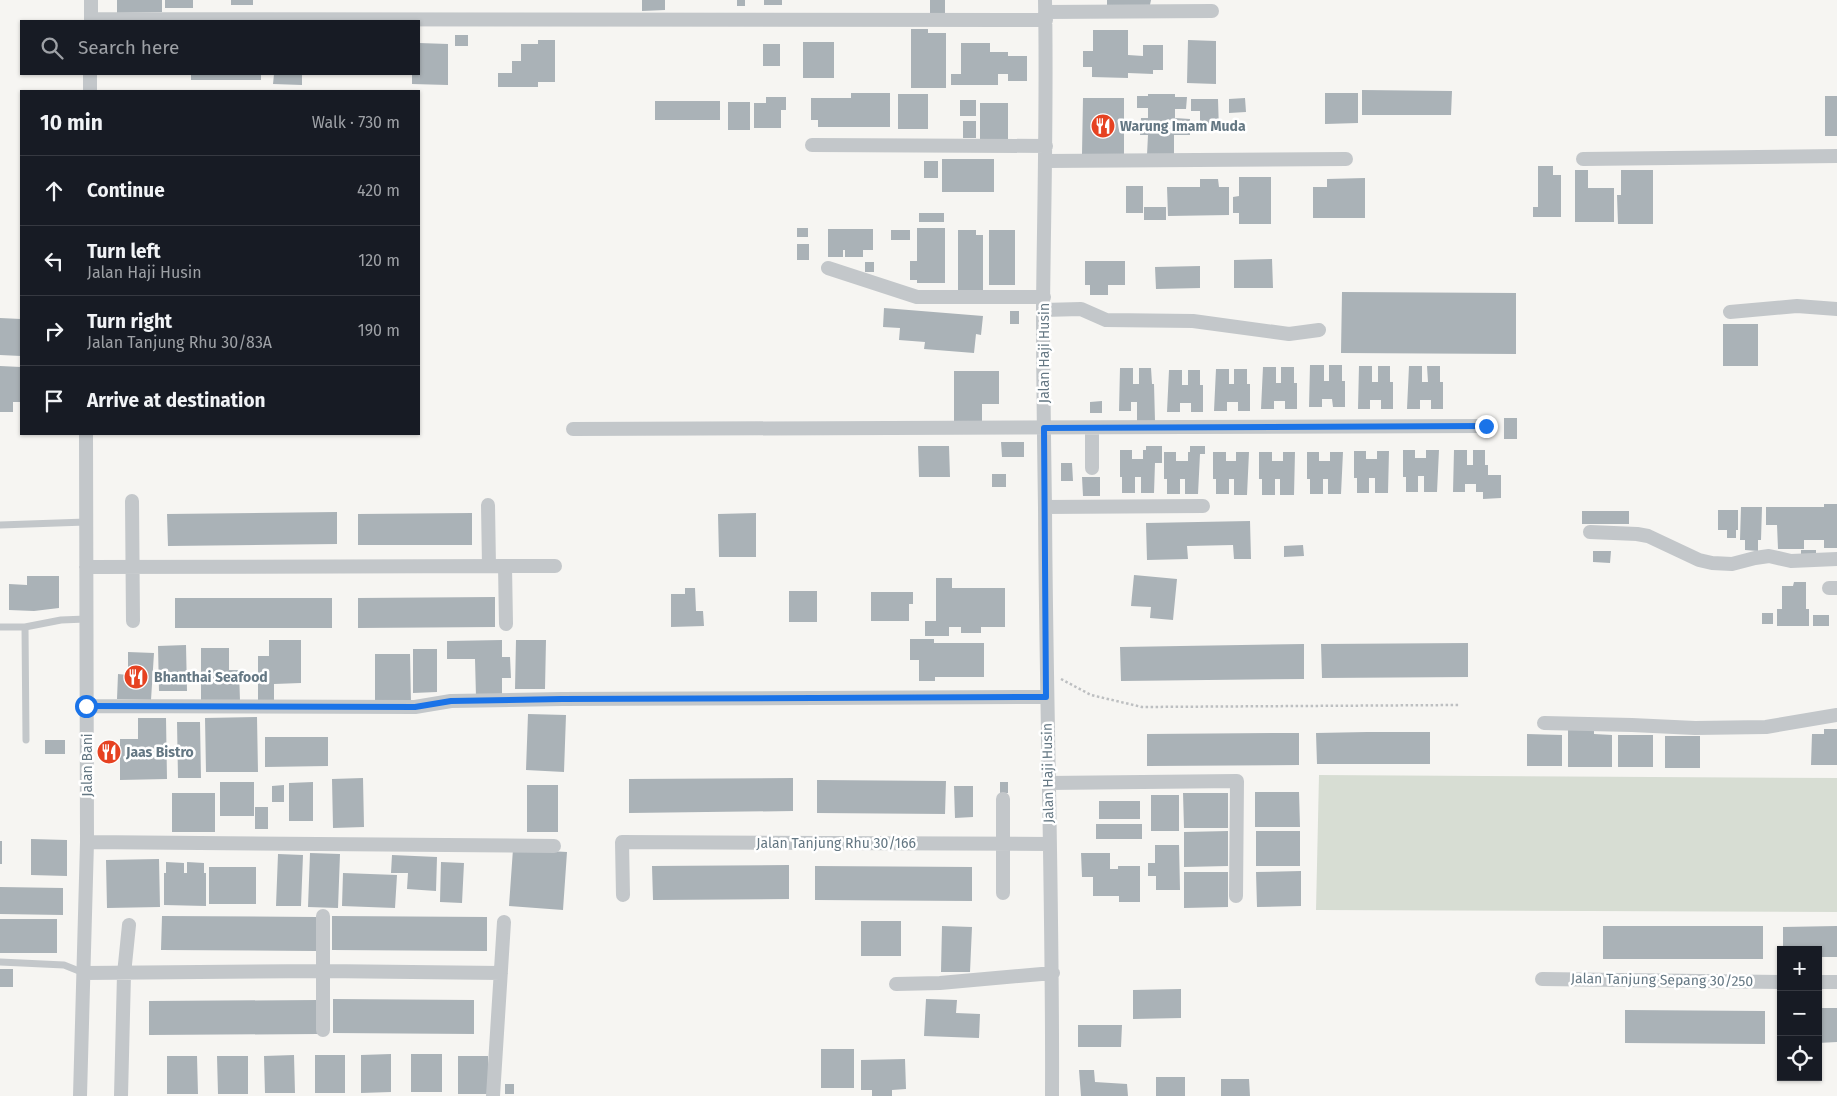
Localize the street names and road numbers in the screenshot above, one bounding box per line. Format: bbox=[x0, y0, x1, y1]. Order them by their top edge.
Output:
street label: Jalan Haji Husin bbox=[1036, 303, 1053, 403]
street label: Jalan Haji Husin bbox=[1039, 723, 1057, 823]
street label: Jalan Bani bbox=[79, 733, 96, 797]
street label: Jalan Tanjung Rhu 30/166 bbox=[756, 835, 916, 852]
street label: Jalan Tanjung Sepang 30/250 bbox=[1571, 970, 1754, 990]

